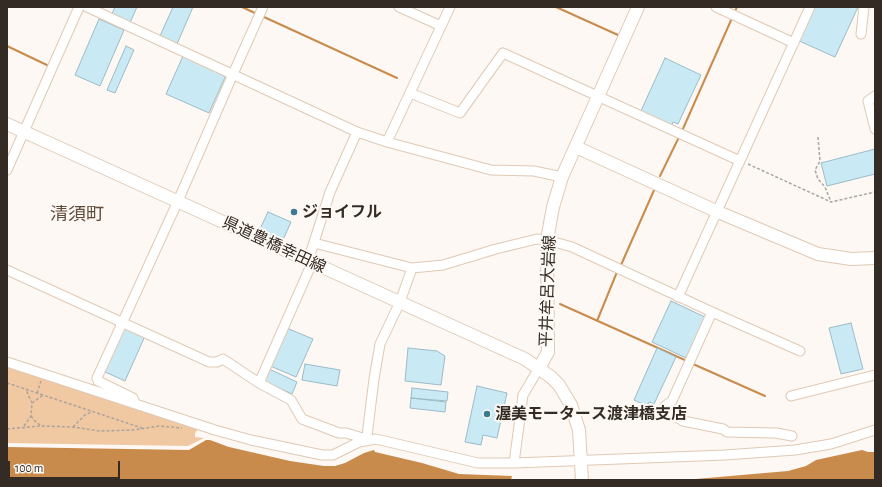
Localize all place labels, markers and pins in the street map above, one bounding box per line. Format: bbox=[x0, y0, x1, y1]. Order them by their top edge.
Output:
place label: ジョイフル bbox=[302, 202, 382, 222]
marker: ジョイフル bbox=[289, 207, 299, 217]
place label: 渥美モータース渡津橋支店 bbox=[495, 404, 687, 424]
marker: 渥美モータース渡津橋支店 bbox=[482, 409, 492, 419]

